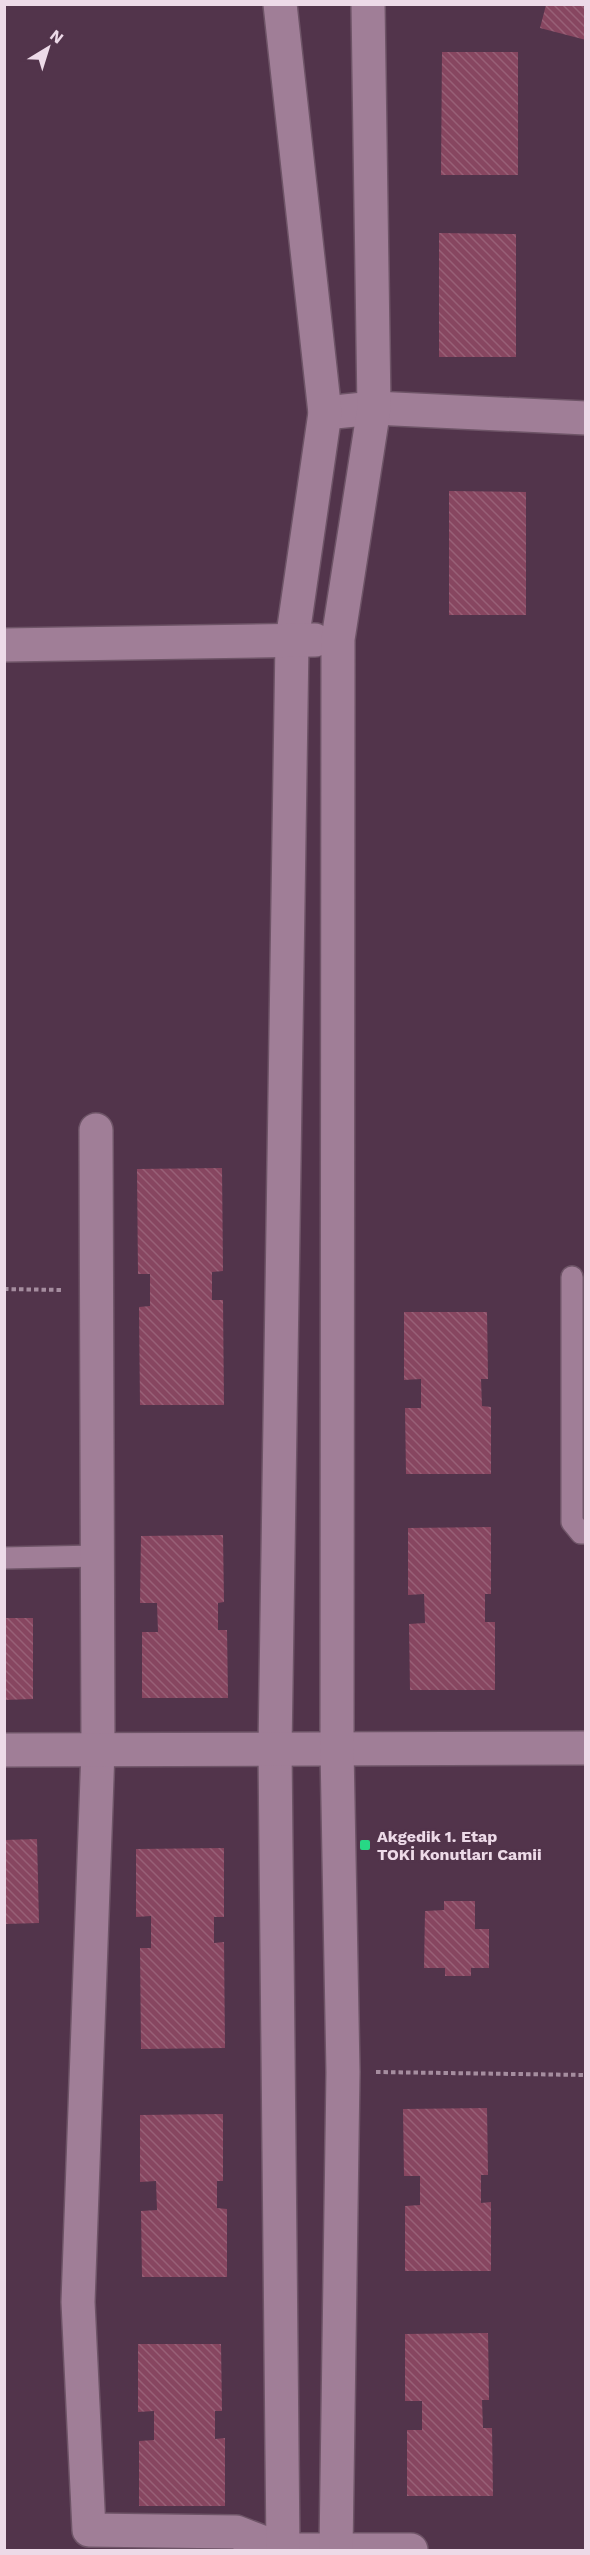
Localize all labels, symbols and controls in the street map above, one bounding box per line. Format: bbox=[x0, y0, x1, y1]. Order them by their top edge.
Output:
north arrow bbox=[18, 18, 78, 78]
text: N bbox=[46, 25, 67, 48]
place label: Akgedik 1. Etap TOKİ Konutları Camii bbox=[377, 1827, 542, 1864]
marker: Akgedik 1. Etap TOKİ Konutları Camii bbox=[358, 1838, 372, 1852]

